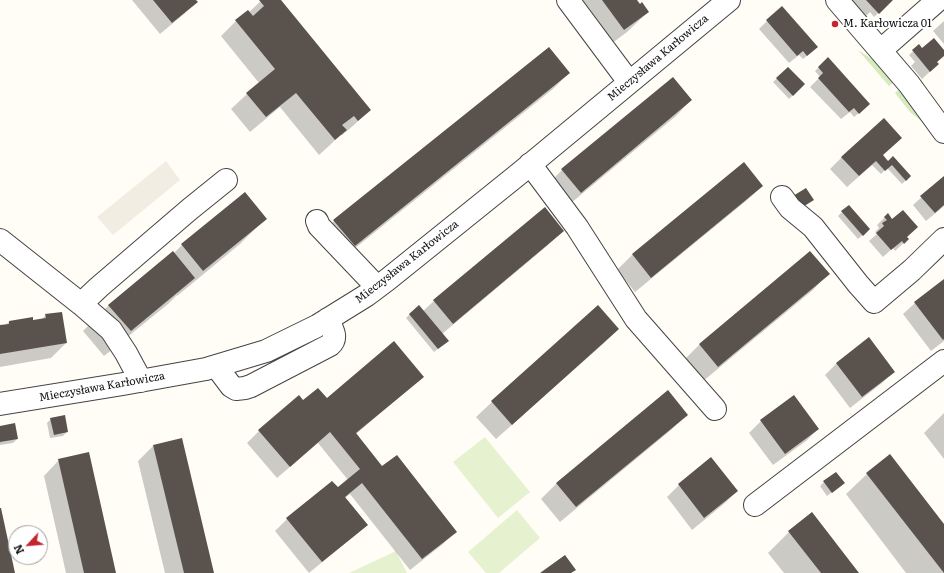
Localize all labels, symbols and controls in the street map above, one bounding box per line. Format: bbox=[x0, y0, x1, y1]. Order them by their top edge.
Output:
street label: Mieczysława Karłowicza bbox=[605, 12, 711, 104]
place label: M. Karłowicza 01 bbox=[843, 17, 932, 31]
marker: M. Karłowicza 01 bbox=[830, 19, 840, 29]
street label: Mieczysława Karłowicza bbox=[353, 218, 461, 306]
street label: Mieczysława Karłowicza bbox=[38, 369, 166, 405]
north arrow bbox=[8, 525, 48, 565]
text: N bbox=[9, 542, 27, 557]

